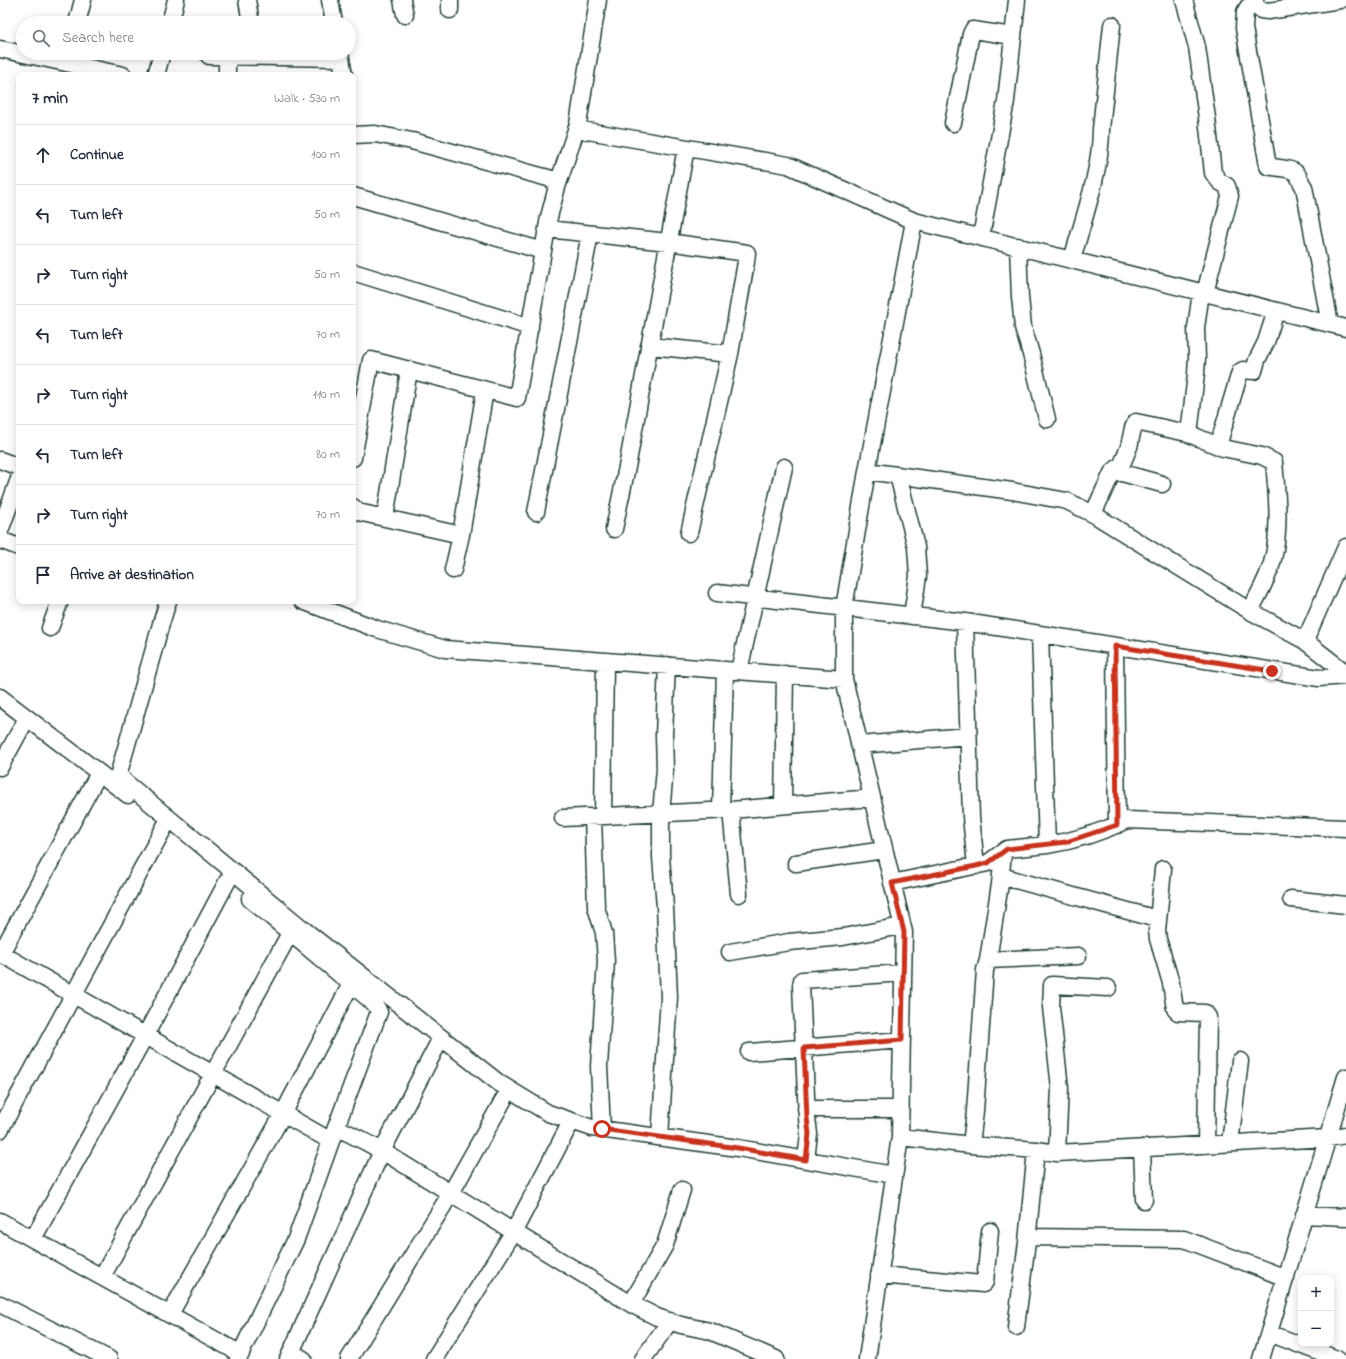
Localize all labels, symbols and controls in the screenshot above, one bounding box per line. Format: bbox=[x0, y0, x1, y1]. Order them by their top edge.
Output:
search box bbox=[16, 16, 356, 60]
icon: search bbox=[30, 27, 52, 49]
text: Search here bbox=[62, 27, 134, 49]
text: 7 min bbox=[32, 86, 68, 111]
text: Walk · 530 m bbox=[274, 89, 340, 108]
icon: ahead bbox=[32, 144, 54, 166]
text: Continue bbox=[70, 144, 124, 166]
text: 100 m bbox=[311, 145, 340, 164]
icon: left bbox=[32, 204, 54, 226]
text: Turn left bbox=[70, 204, 123, 226]
text: 50 m bbox=[314, 205, 340, 224]
icon: right bbox=[32, 264, 54, 286]
text: Turn right bbox=[70, 264, 128, 286]
text: 50 m bbox=[314, 265, 340, 284]
icon: left bbox=[32, 324, 54, 346]
text: Turn left bbox=[70, 324, 123, 346]
text: 70 m bbox=[316, 325, 340, 344]
icon: right bbox=[32, 384, 54, 406]
text: Turn right bbox=[70, 384, 128, 406]
text: 110 m bbox=[313, 385, 340, 404]
icon: left bbox=[32, 444, 54, 466]
text: Turn left bbox=[70, 444, 123, 466]
text: 80 m bbox=[316, 445, 340, 464]
icon: right bbox=[32, 504, 54, 526]
text: Turn right bbox=[70, 504, 128, 526]
text: 70 m bbox=[316, 505, 340, 524]
icon: arrive bbox=[32, 564, 54, 586]
text: Arrive at destination bbox=[70, 564, 194, 586]
route end bbox=[1263, 662, 1281, 680]
route start bbox=[593, 1120, 611, 1138]
map controls bbox=[1298, 1275, 1334, 1347]
button: + bbox=[1298, 1275, 1334, 1311]
button: − bbox=[1298, 1311, 1334, 1347]

